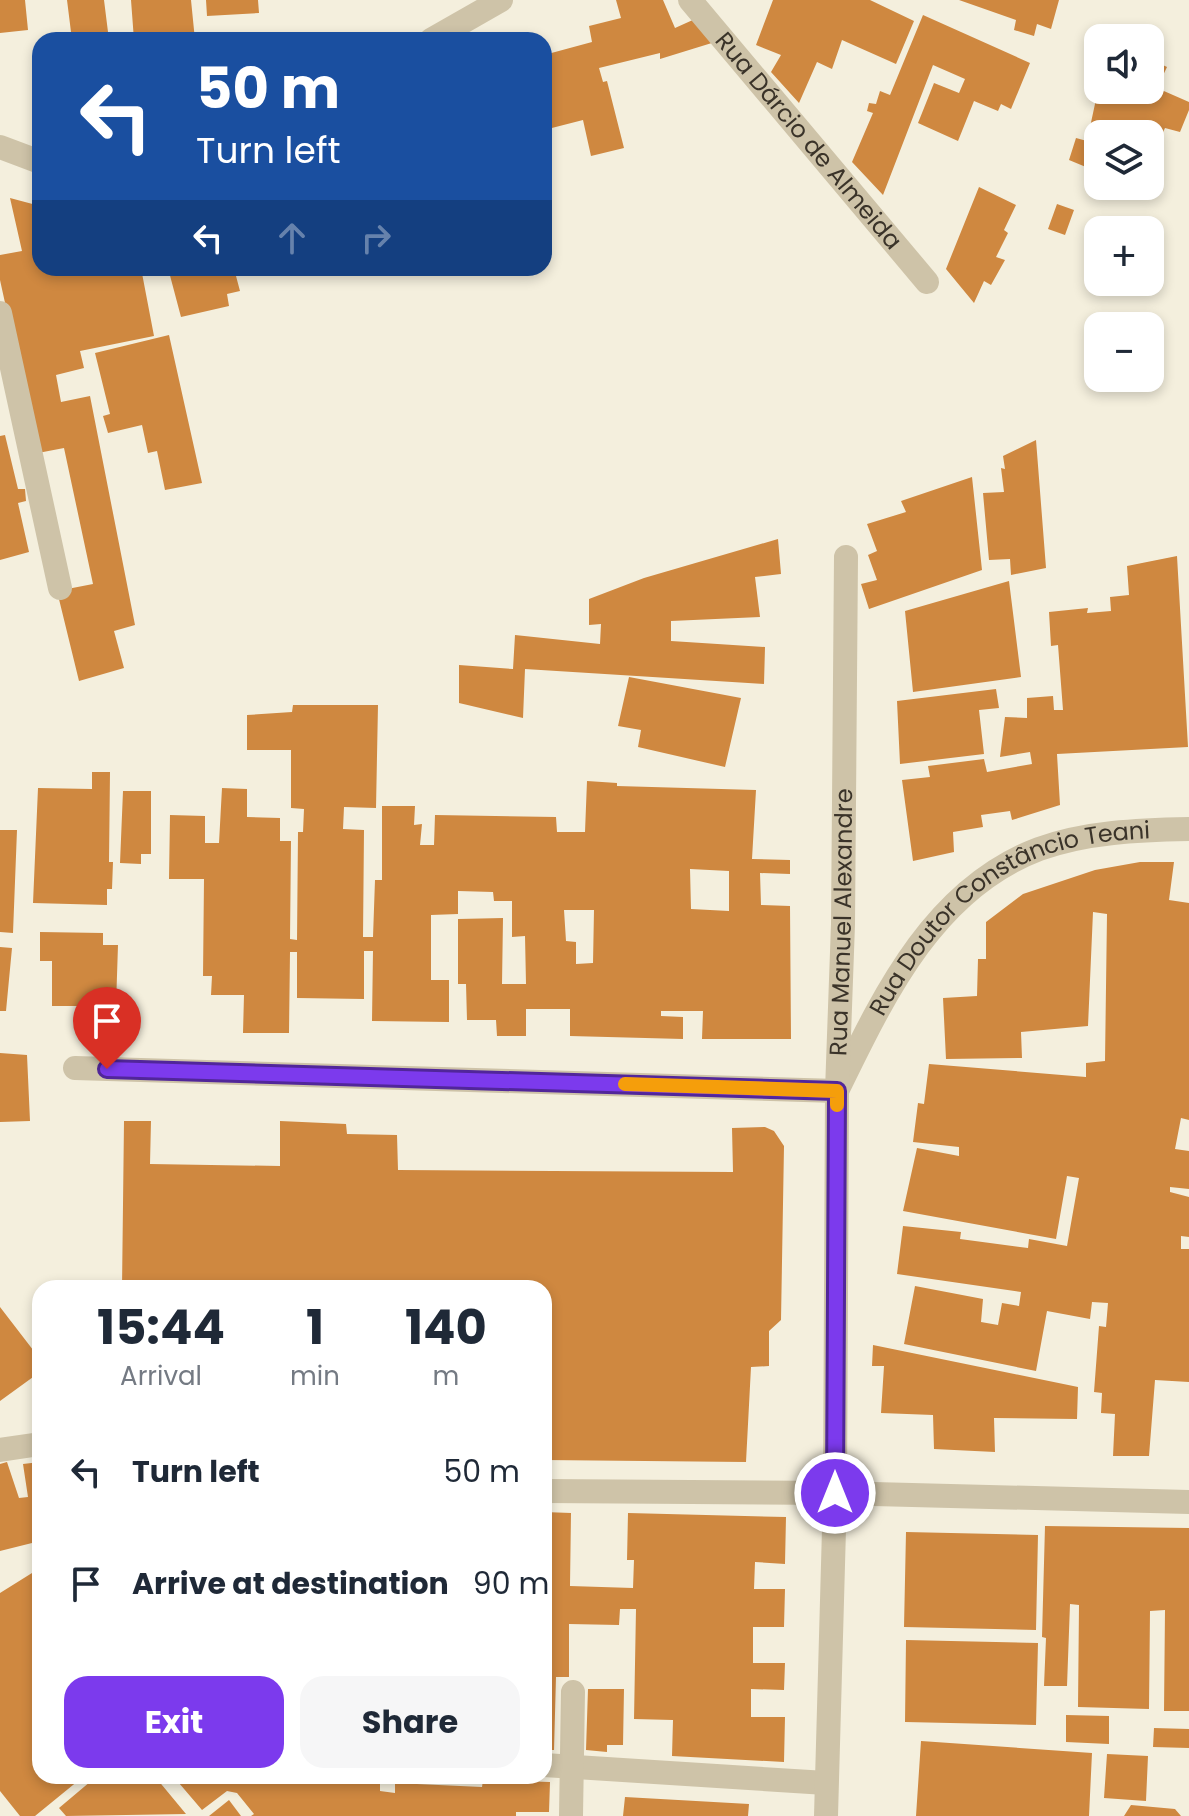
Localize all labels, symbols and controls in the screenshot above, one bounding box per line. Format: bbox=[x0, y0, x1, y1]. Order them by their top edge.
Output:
map controls bbox=[1084, 24, 1164, 392]
button: sound bbox=[1084, 24, 1164, 104]
street label: Rua Dárcio de Almeida bbox=[708, 25, 910, 256]
text: 50 m bbox=[196, 49, 340, 128]
icon: left bbox=[64, 64, 168, 168]
button: layers bbox=[1084, 120, 1164, 200]
text: Turn left bbox=[196, 125, 341, 176]
icon: left bbox=[186, 216, 230, 260]
icon: ahead bbox=[270, 216, 314, 260]
icon: right bbox=[354, 216, 398, 260]
button: + bbox=[1084, 216, 1164, 296]
button: − bbox=[1084, 312, 1164, 392]
street label: Rua Manuel Alexandre bbox=[821, 788, 860, 1057]
street label: Rua Doutor Constâncio Teani bbox=[861, 813, 1151, 1021]
pin bbox=[73, 987, 141, 1069]
icon: arrive bbox=[85, 999, 129, 1043]
text: 15:44 bbox=[97, 1294, 225, 1361]
text: 1 bbox=[306, 1294, 324, 1361]
text: 140 bbox=[405, 1294, 487, 1361]
text: Arrival bbox=[120, 1358, 202, 1394]
text: min bbox=[290, 1358, 340, 1394]
text: m bbox=[433, 1358, 459, 1394]
icon: left bbox=[64, 1450, 108, 1494]
text: Turn left bbox=[132, 1450, 260, 1493]
text: 50 m bbox=[443, 1450, 520, 1493]
position arrow bbox=[793, 1451, 877, 1535]
icon: arrive bbox=[64, 1562, 108, 1606]
text: Arrive at destination bbox=[132, 1562, 449, 1605]
text: 90 m bbox=[473, 1562, 549, 1605]
button: Exit bbox=[64, 1676, 284, 1768]
button: Share bbox=[300, 1676, 520, 1768]

